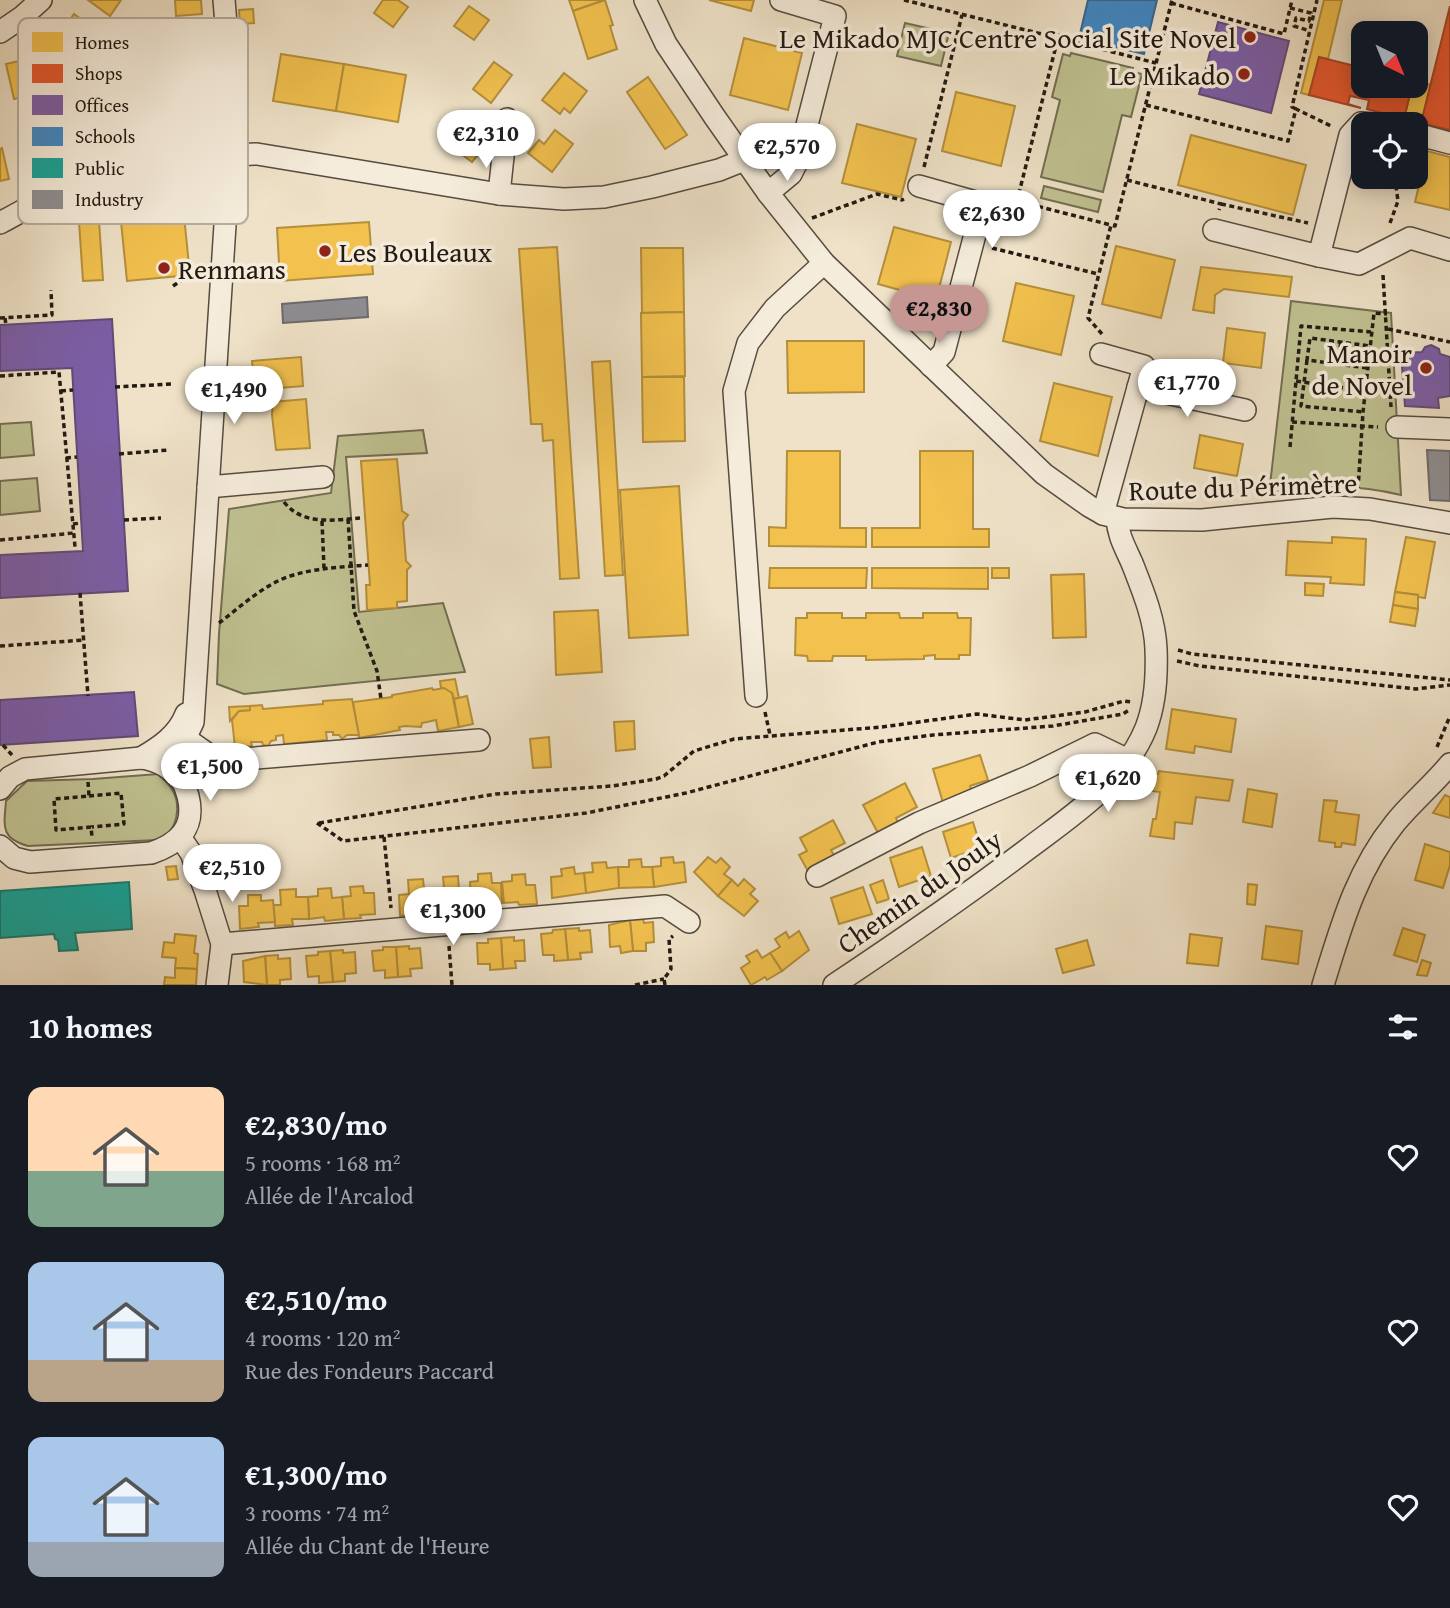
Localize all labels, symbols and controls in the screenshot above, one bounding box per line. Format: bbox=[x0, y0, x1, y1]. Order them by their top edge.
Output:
place label: Le Mikado MJC Centre Social Site Novel bbox=[779, 17, 1236, 58]
legend bbox=[18, 18, 248, 224]
north arrow bbox=[1351, 21, 1428, 98]
map controls bbox=[1351, 21, 1428, 189]
text: Homes bbox=[75, 28, 129, 56]
marker: Le Mikado MJC Centre Social Site Novel bbox=[1242, 29, 1258, 45]
place label: Le Mikado bbox=[1110, 54, 1230, 95]
text: Shops bbox=[75, 59, 122, 87]
marker: Le Mikado bbox=[1236, 66, 1252, 82]
text: Offices bbox=[75, 91, 129, 119]
pin: €2,310 bbox=[429, 110, 543, 170]
button: locate bbox=[1351, 112, 1428, 189]
text: €2,310 bbox=[453, 116, 519, 149]
text: Schools bbox=[75, 122, 135, 150]
pin: €2,570 bbox=[730, 124, 844, 183]
text: €2,570 bbox=[754, 129, 820, 162]
text: Public bbox=[75, 154, 124, 182]
text: Industry bbox=[75, 185, 144, 213]
pin: €2,630 bbox=[935, 190, 1049, 250]
text: €2,630 bbox=[959, 196, 1025, 229]
place label: Les Bouleaux bbox=[339, 231, 493, 272]
marker: Les Bouleaux bbox=[317, 243, 333, 259]
place label: Renmans bbox=[178, 248, 286, 289]
marker: Renmans bbox=[156, 260, 172, 276]
pin: €2,830 bbox=[882, 286, 996, 345]
text: €2,830 bbox=[906, 291, 972, 324]
place label: Manoir de Novel bbox=[1311, 332, 1412, 405]
pin: €1,770 bbox=[1130, 360, 1244, 419]
marker: Manoir de Novel bbox=[1418, 360, 1434, 376]
text: €1,770 bbox=[1154, 365, 1220, 398]
pin: €1,490 bbox=[177, 366, 291, 426]
text: €1,490 bbox=[201, 372, 267, 405]
street label: Route du Périmètre bbox=[1128, 462, 1358, 510]
pin: €1,500 bbox=[153, 744, 267, 803]
text: €1,500 bbox=[177, 749, 243, 782]
pin: €1,620 bbox=[1051, 754, 1165, 814]
text: €1,620 bbox=[1075, 760, 1141, 793]
street label: Chemin du Jouly bbox=[828, 819, 1010, 963]
pin: €2,510 bbox=[175, 844, 289, 904]
text: €2,510 bbox=[199, 850, 265, 883]
pin: €1,300 bbox=[396, 888, 510, 947]
text: €1,300 bbox=[420, 893, 486, 926]
text: 10 homes bbox=[28, 1005, 153, 1049]
icon: filters bbox=[1384, 1008, 1422, 1046]
text: €2,830/mo bbox=[245, 1102, 387, 1146]
icon: home bbox=[84, 1115, 168, 1199]
icon: heart bbox=[1384, 1138, 1422, 1176]
text: 5 rooms · 168 m² bbox=[245, 1146, 400, 1179]
text: Allée de l'Arcalod bbox=[245, 1179, 414, 1212]
text: €2,510/mo bbox=[245, 1277, 387, 1321]
icon: home bbox=[84, 1290, 168, 1374]
icon: heart bbox=[1384, 1313, 1422, 1351]
text: 4 rooms · 120 m² bbox=[245, 1321, 400, 1354]
text: Rue des Fondeurs Paccard bbox=[245, 1354, 494, 1387]
text: €1,300/mo bbox=[245, 1452, 387, 1496]
icon: home bbox=[84, 1465, 168, 1549]
icon: heart bbox=[1384, 1488, 1422, 1526]
text: 3 rooms · 74 m² bbox=[245, 1496, 389, 1529]
text: Allée du Chant de l'Heure bbox=[245, 1529, 490, 1562]

